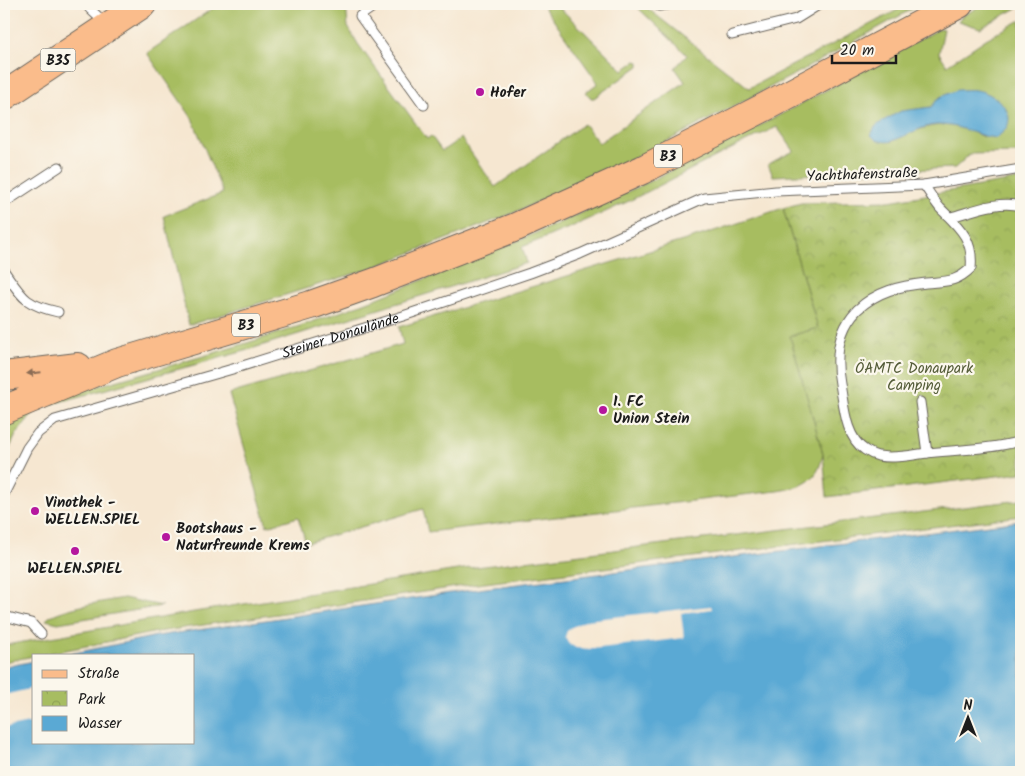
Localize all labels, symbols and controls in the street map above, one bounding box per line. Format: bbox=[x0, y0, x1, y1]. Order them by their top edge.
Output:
scale bar bbox=[832, 32, 896, 64]
text: 20 m bbox=[840, 39, 874, 63]
road number: B35 bbox=[40, 48, 76, 72]
place label: Hofer bbox=[490, 81, 526, 105]
marker: Hofer bbox=[474, 86, 486, 98]
road number: B3 bbox=[654, 144, 682, 168]
street label: Yachthafenstraße bbox=[806, 161, 918, 189]
street label: Steiner Donaulände bbox=[279, 307, 402, 366]
road number: B3 bbox=[232, 314, 260, 336]
park label: ÖAMTC Donaupark Camping bbox=[855, 357, 974, 398]
one-way arrow bbox=[26, 369, 42, 377]
place label: 1. FC Union Stein bbox=[613, 390, 690, 431]
marker: 1. FC Union Stein bbox=[597, 404, 609, 416]
place label: Vinothek - WELLEN.SPIEL bbox=[45, 491, 140, 532]
marker: Vinothek - WELLEN.SPIEL bbox=[29, 505, 41, 517]
place label: Bootshaus - Naturfreunde Krems bbox=[176, 517, 310, 558]
marker: Bootshaus - Naturfreunde Krems bbox=[160, 531, 172, 543]
marker: WELLEN.SPIEL bbox=[69, 545, 81, 557]
place label: WELLEN.SPIEL bbox=[27, 557, 123, 581]
legend bbox=[32, 654, 195, 744]
text: Straße bbox=[78, 662, 120, 686]
text: Park bbox=[78, 688, 106, 712]
north arrow bbox=[942, 694, 992, 744]
text: N bbox=[964, 695, 973, 717]
text: Wasser bbox=[78, 712, 122, 736]

